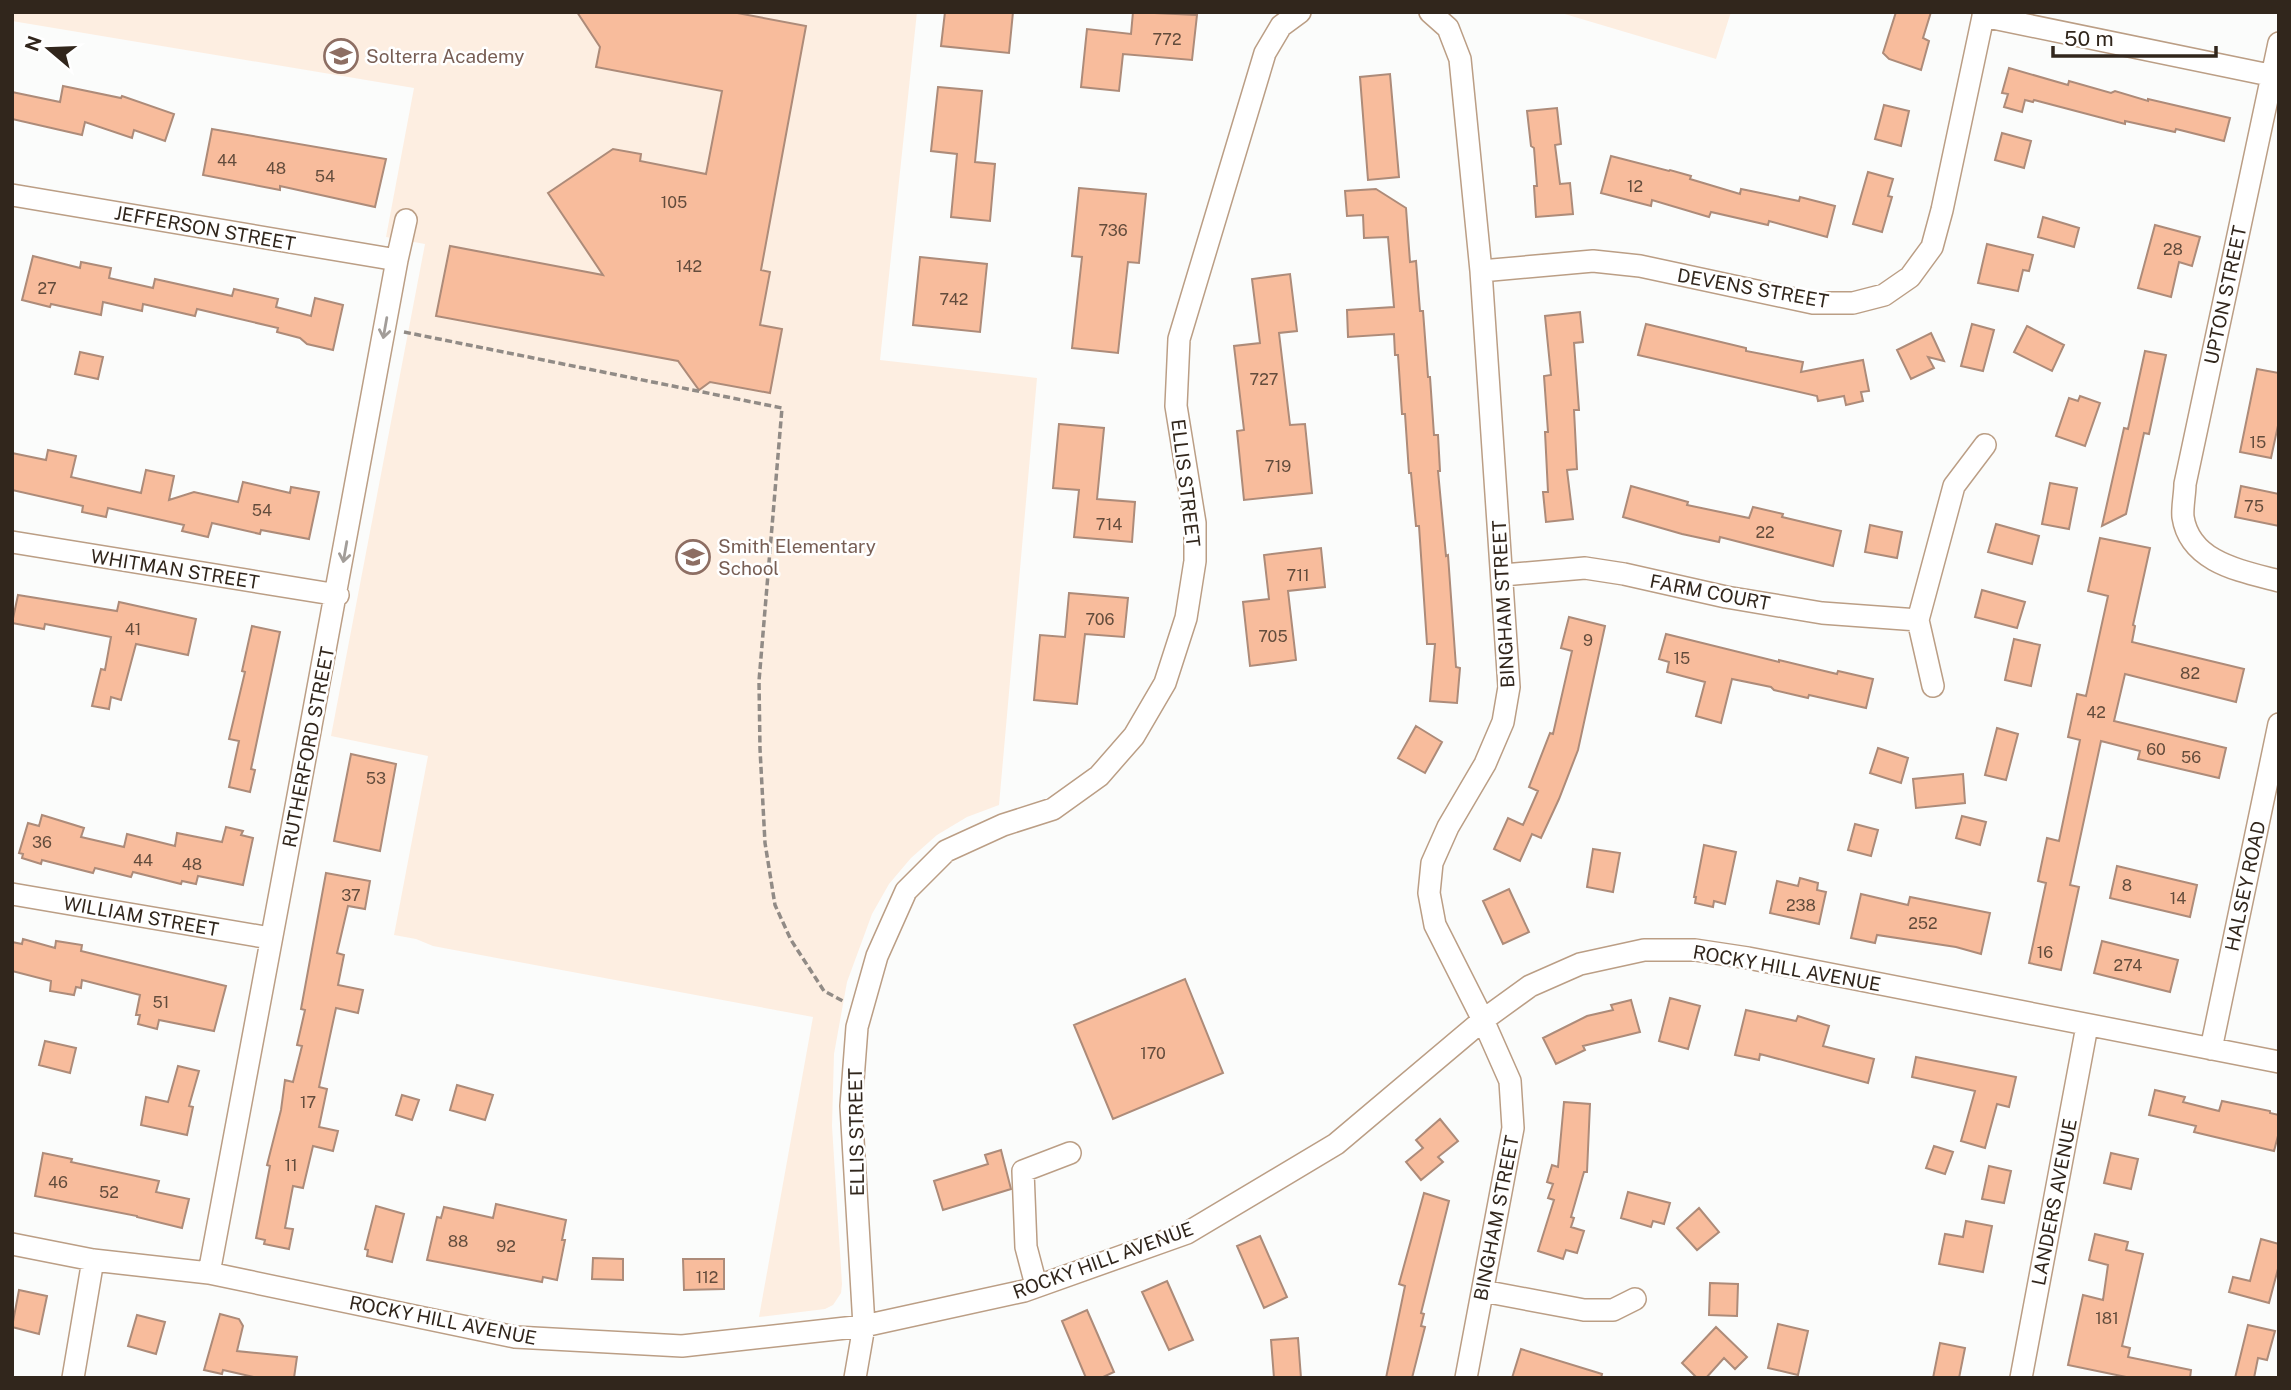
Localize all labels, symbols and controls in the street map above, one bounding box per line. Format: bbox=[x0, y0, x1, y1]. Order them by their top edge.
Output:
north arrow bbox=[14, 14, 84, 84]
scale bar bbox=[2053, 14, 2216, 58]
text: 50 m bbox=[2064, 26, 2114, 51]
house number: 772 bbox=[1152, 30, 1182, 49]
text: N bbox=[20, 33, 46, 54]
school or university icon: Solterra Academy bbox=[322, 37, 360, 75]
place label: Solterra Academy bbox=[366, 45, 524, 67]
house number: 44 bbox=[217, 151, 237, 170]
house number: 48 bbox=[266, 159, 286, 178]
house number: 54 bbox=[315, 167, 335, 186]
house number: 12 bbox=[1627, 177, 1643, 196]
house number: 105 bbox=[661, 193, 687, 212]
street label: JEFFERSON STREET bbox=[113, 201, 297, 255]
house number: 736 bbox=[1098, 221, 1128, 240]
street label: UPTON STREET bbox=[2200, 224, 2250, 366]
house number: 28 bbox=[2163, 240, 2183, 259]
house number: 142 bbox=[676, 257, 702, 276]
street label: DEVENS STREET bbox=[1676, 264, 1830, 312]
house number: 27 bbox=[37, 279, 57, 298]
house number: 742 bbox=[940, 290, 968, 309]
one-way arrow bbox=[378, 316, 391, 339]
house number: 727 bbox=[1250, 370, 1278, 389]
street label: ELLIS STREET bbox=[1167, 418, 1205, 548]
house number: 15 bbox=[2250, 433, 2266, 452]
house number: 719 bbox=[1265, 457, 1291, 476]
house number: 75 bbox=[2244, 497, 2264, 516]
house number: 54 bbox=[252, 501, 272, 520]
house number: 714 bbox=[1096, 515, 1122, 534]
street label: BINGHAM STREET bbox=[1488, 520, 1518, 688]
house number: 22 bbox=[1755, 523, 1775, 542]
place label: Smith Elementary School bbox=[718, 535, 876, 579]
school or university icon: Smith Elementary School bbox=[674, 538, 712, 576]
one-way arrow bbox=[338, 540, 351, 562]
street label: WHITMAN STREET bbox=[89, 545, 261, 593]
house number: 711 bbox=[1287, 566, 1309, 585]
street label: FARM COURT bbox=[1648, 570, 1772, 614]
house number: 706 bbox=[1086, 610, 1115, 629]
house number: 41 bbox=[125, 620, 141, 639]
house number: 705 bbox=[1258, 627, 1288, 646]
house number: 9 bbox=[1583, 631, 1593, 650]
street label: RUTHERFORD STREET bbox=[278, 645, 338, 849]
house number: 15 bbox=[1674, 649, 1690, 668]
house number: 82 bbox=[2180, 664, 2200, 683]
house number: 42 bbox=[2086, 703, 2106, 722]
house number: 60 bbox=[2146, 740, 2166, 759]
house number: 56 bbox=[2181, 748, 2201, 767]
house number: 53 bbox=[366, 769, 386, 788]
street label: HALSEY ROAD bbox=[2220, 819, 2270, 953]
house number: 36 bbox=[32, 833, 52, 852]
house number: 44 bbox=[133, 851, 153, 870]
house number: 48 bbox=[182, 855, 202, 874]
house number: 8 bbox=[2122, 876, 2132, 895]
house number: 37 bbox=[341, 886, 361, 905]
house number: 14 bbox=[2170, 889, 2186, 908]
street label: WILLIAM STREET bbox=[61, 891, 221, 941]
house number: 238 bbox=[1786, 896, 1816, 915]
house number: 252 bbox=[1908, 914, 1938, 933]
street label: ROCKY HILL AVENUE bbox=[1691, 941, 1883, 995]
house number: 16 bbox=[2037, 943, 2053, 962]
house number: 274 bbox=[2114, 956, 2142, 975]
house number: 51 bbox=[153, 993, 169, 1012]
house number: 170 bbox=[1140, 1044, 1166, 1063]
street label: ELLIS STREET bbox=[844, 1068, 868, 1196]
house number: 17 bbox=[300, 1093, 316, 1112]
street label: LANDERS AVENUE bbox=[2027, 1117, 2081, 1287]
street label: BINGHAM STREET bbox=[1469, 1134, 1523, 1302]
house number: 11 bbox=[284, 1156, 298, 1175]
house number: 46 bbox=[48, 1173, 68, 1192]
house number: 52 bbox=[99, 1183, 119, 1202]
street label: ROCKY HILL AVENUE bbox=[1010, 1217, 1196, 1303]
house number: 88 bbox=[448, 1232, 468, 1251]
house number: 92 bbox=[496, 1237, 516, 1256]
house number: 112 bbox=[696, 1268, 718, 1287]
street label: ROCKY HILL AVENUE bbox=[347, 1291, 539, 1349]
house number: 181 bbox=[2095, 1309, 2119, 1328]

